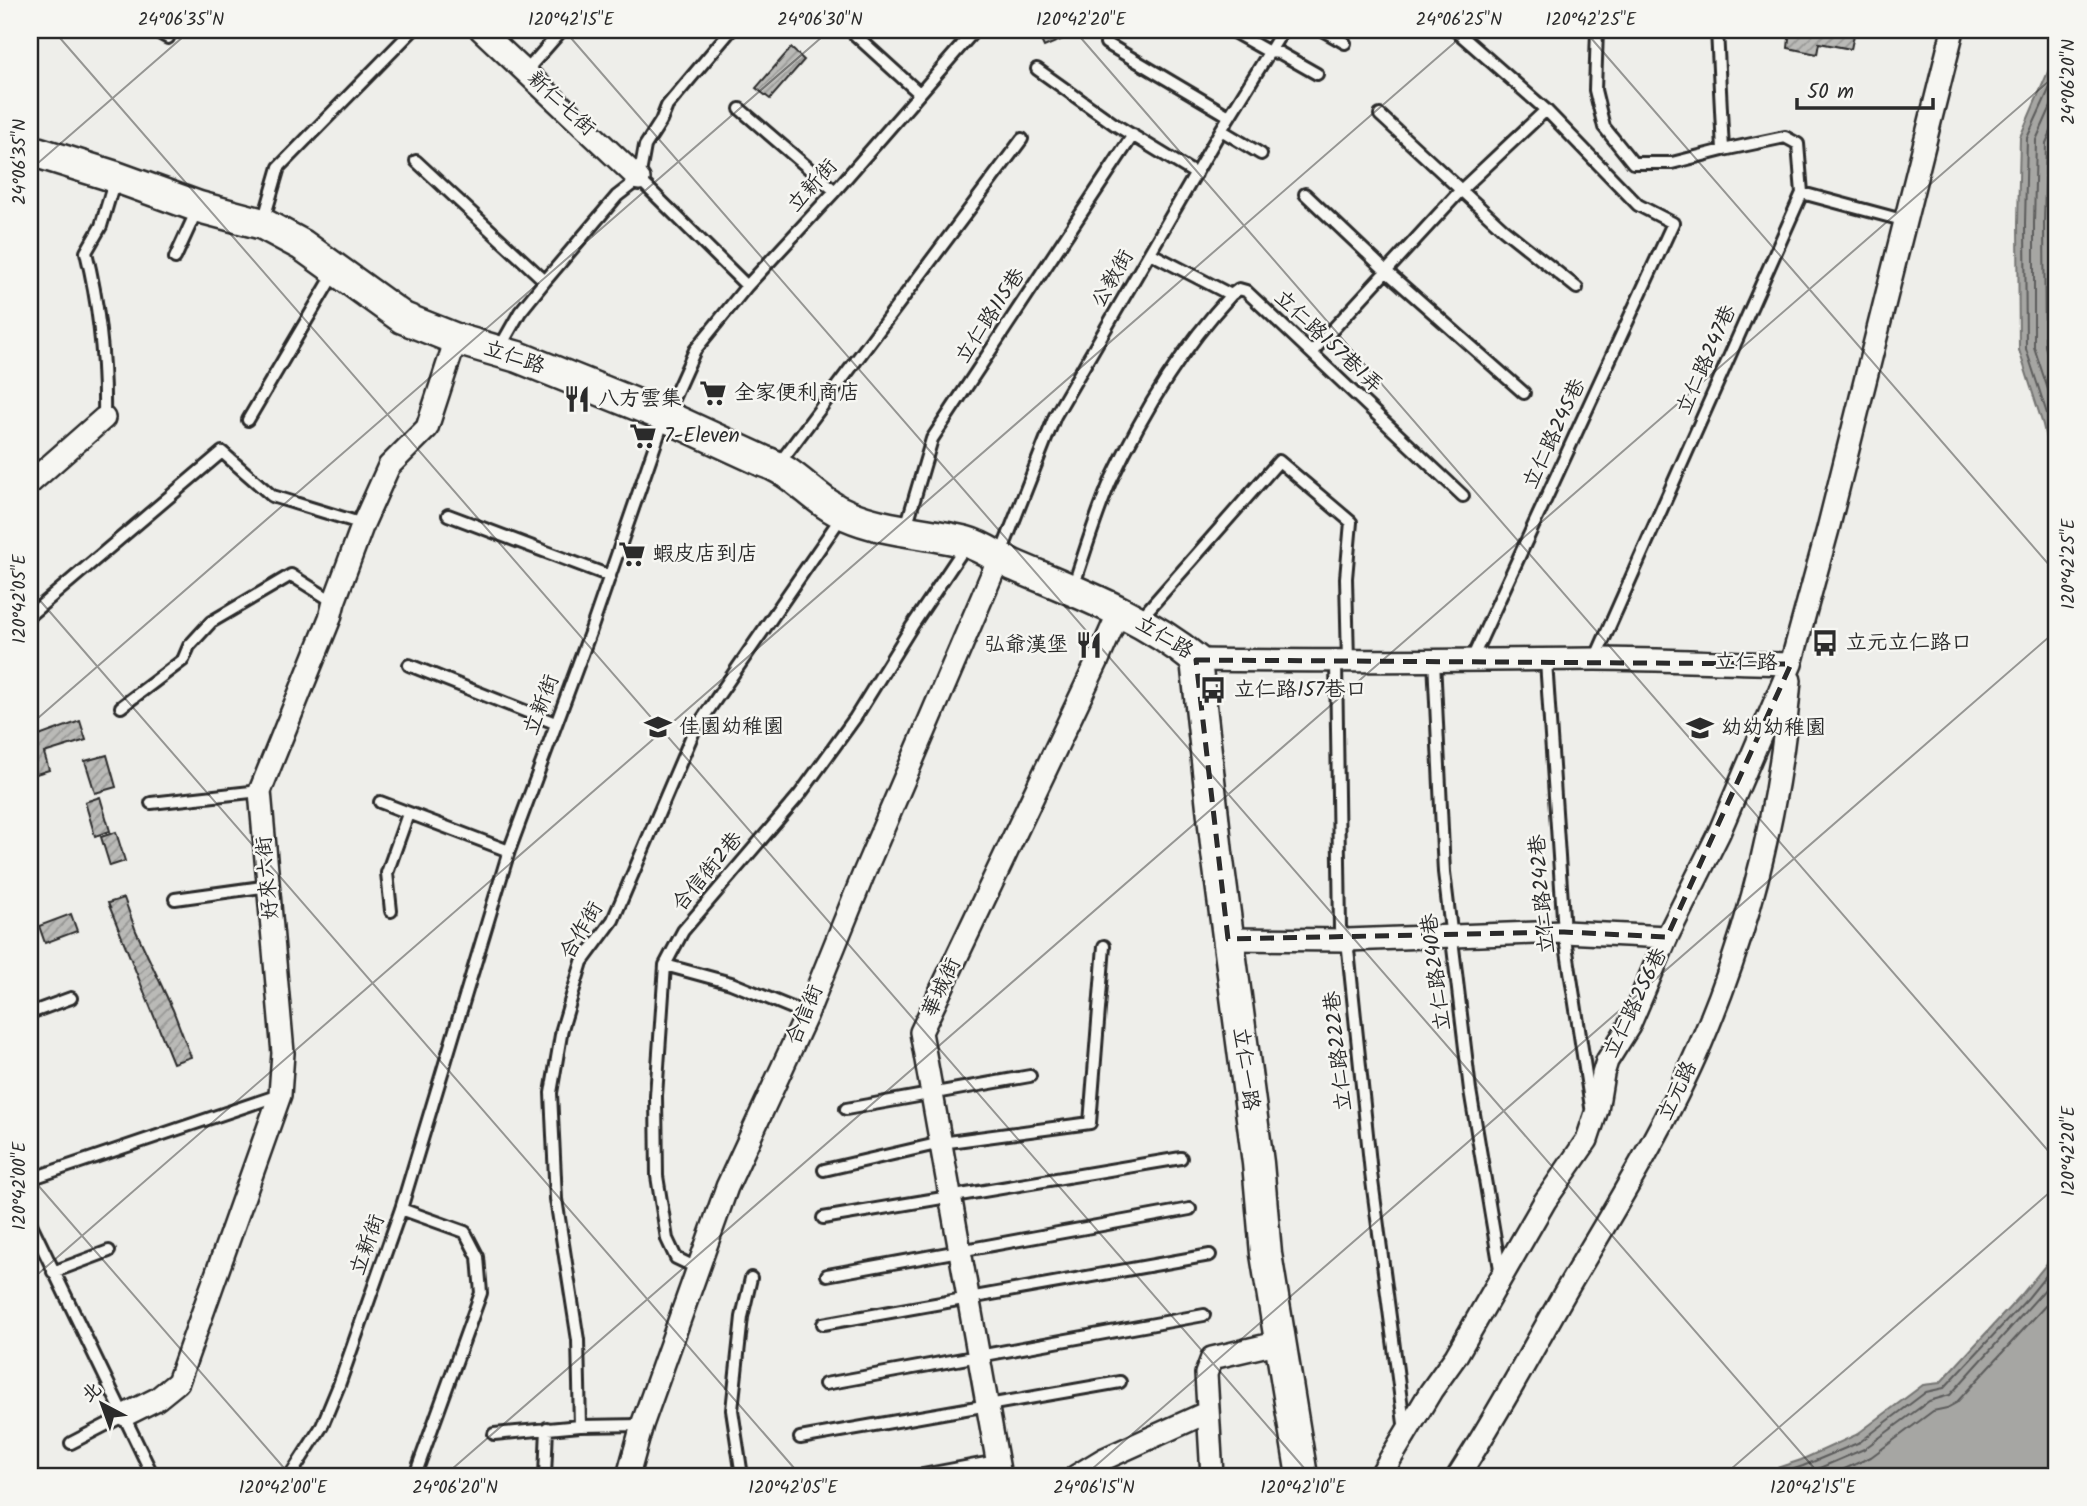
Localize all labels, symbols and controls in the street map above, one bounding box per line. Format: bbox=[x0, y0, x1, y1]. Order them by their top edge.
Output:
text: 24°06'35"N bbox=[138, 6, 224, 35]
text: 120°42'15"E bbox=[528, 6, 614, 35]
text: 24°06'30"N bbox=[777, 6, 863, 35]
text: 120°42'20"E bbox=[1036, 6, 1127, 35]
text: 24°06'25"N bbox=[1416, 6, 1502, 35]
text: 120°42'25"E bbox=[1546, 6, 1637, 35]
text: 24°06'20"N bbox=[2055, 39, 2084, 125]
street label: 新仁七街 bbox=[519, 63, 603, 145]
scale bar bbox=[1797, 66, 1933, 110]
text: 50 m bbox=[1807, 76, 1854, 109]
text: 24°06'35"N bbox=[6, 119, 35, 205]
street label: 立新街 bbox=[780, 152, 846, 220]
street label: 公教街 bbox=[1083, 243, 1143, 315]
street label: 立仁路115巷 bbox=[948, 262, 1034, 370]
street label: 立仁路157巷1弄 bbox=[1266, 282, 1390, 402]
street label: 立仁路247巷 bbox=[1668, 300, 1746, 420]
street label: 立仁路 bbox=[479, 332, 549, 384]
street label: 立仁路245巷 bbox=[1515, 373, 1595, 495]
place label: 全家便利商店 bbox=[734, 377, 860, 410]
supermarket icon: 全家便利商店 bbox=[698, 378, 728, 408]
place label: 八方雲集 bbox=[598, 383, 682, 416]
restaurant icon: 八方雲集 bbox=[562, 384, 592, 414]
place label: 7-Eleven bbox=[664, 420, 740, 453]
supermarket icon: 7-Eleven bbox=[628, 421, 658, 451]
text: 120°42'25"E bbox=[2055, 518, 2084, 609]
place label: 蝦皮店到店 bbox=[653, 538, 758, 571]
supermarket icon: 蝦皮店到店 bbox=[617, 539, 647, 569]
text: 120°42'05"E bbox=[6, 554, 35, 644]
street label: 立仁路 bbox=[1129, 608, 1199, 668]
place label: 立元立仁路口 bbox=[1846, 627, 1972, 660]
bus stop icon: 立元立仁路口 bbox=[1810, 628, 1840, 658]
place label: 弘爺漢堡 bbox=[984, 629, 1068, 662]
restaurant icon: 弘爺漢堡 bbox=[1074, 630, 1104, 660]
street label: 立仁路 bbox=[1714, 646, 1778, 680]
street label: 立新街 bbox=[515, 670, 569, 740]
place label: 立仁路157巷口 bbox=[1234, 674, 1367, 707]
bus stop icon: 立仁路157巷口 bbox=[1198, 675, 1228, 705]
place label: 佳園幼稚園 bbox=[679, 711, 784, 744]
school or university icon: 佳園幼稚園 bbox=[643, 712, 673, 742]
place label: 幼幼幼稚園 bbox=[1721, 712, 1826, 745]
school or university icon: 幼幼幼稚園 bbox=[1685, 713, 1715, 743]
street label: 合信街2巷 bbox=[664, 825, 752, 919]
street label: 立仁路242巷 bbox=[1521, 833, 1565, 955]
street label: 好來六街 bbox=[248, 835, 288, 921]
street label: 合作街 bbox=[552, 896, 612, 966]
street label: 立仁路240巷 bbox=[1413, 911, 1461, 1033]
street label: 立仁路256巷 bbox=[1595, 942, 1677, 1064]
street label: 華城街 bbox=[914, 952, 970, 1024]
street label: 合信街 bbox=[778, 980, 832, 1050]
street label: 立仁路222巷 bbox=[1316, 989, 1362, 1113]
street label: 立仁一路 bbox=[1223, 1025, 1267, 1113]
street label: 立元路 bbox=[1649, 1055, 1707, 1127]
text: 120°42'20"E bbox=[2055, 1105, 2084, 1196]
text: 120°42'00"E bbox=[6, 1141, 35, 1230]
street label: 立新街 bbox=[342, 1210, 394, 1280]
north arrow bbox=[66, 1370, 136, 1440]
text: 北 bbox=[75, 1375, 109, 1410]
text: 120°42'00"E bbox=[239, 1474, 328, 1503]
text: 24°06'20"N bbox=[412, 1474, 498, 1503]
text: 120°42'05"E bbox=[748, 1474, 838, 1503]
text: 24°06'15"N bbox=[1053, 1474, 1135, 1503]
text: 120°42'10"E bbox=[1260, 1474, 1346, 1503]
text: 120°42'15"E bbox=[1770, 1474, 1856, 1503]

